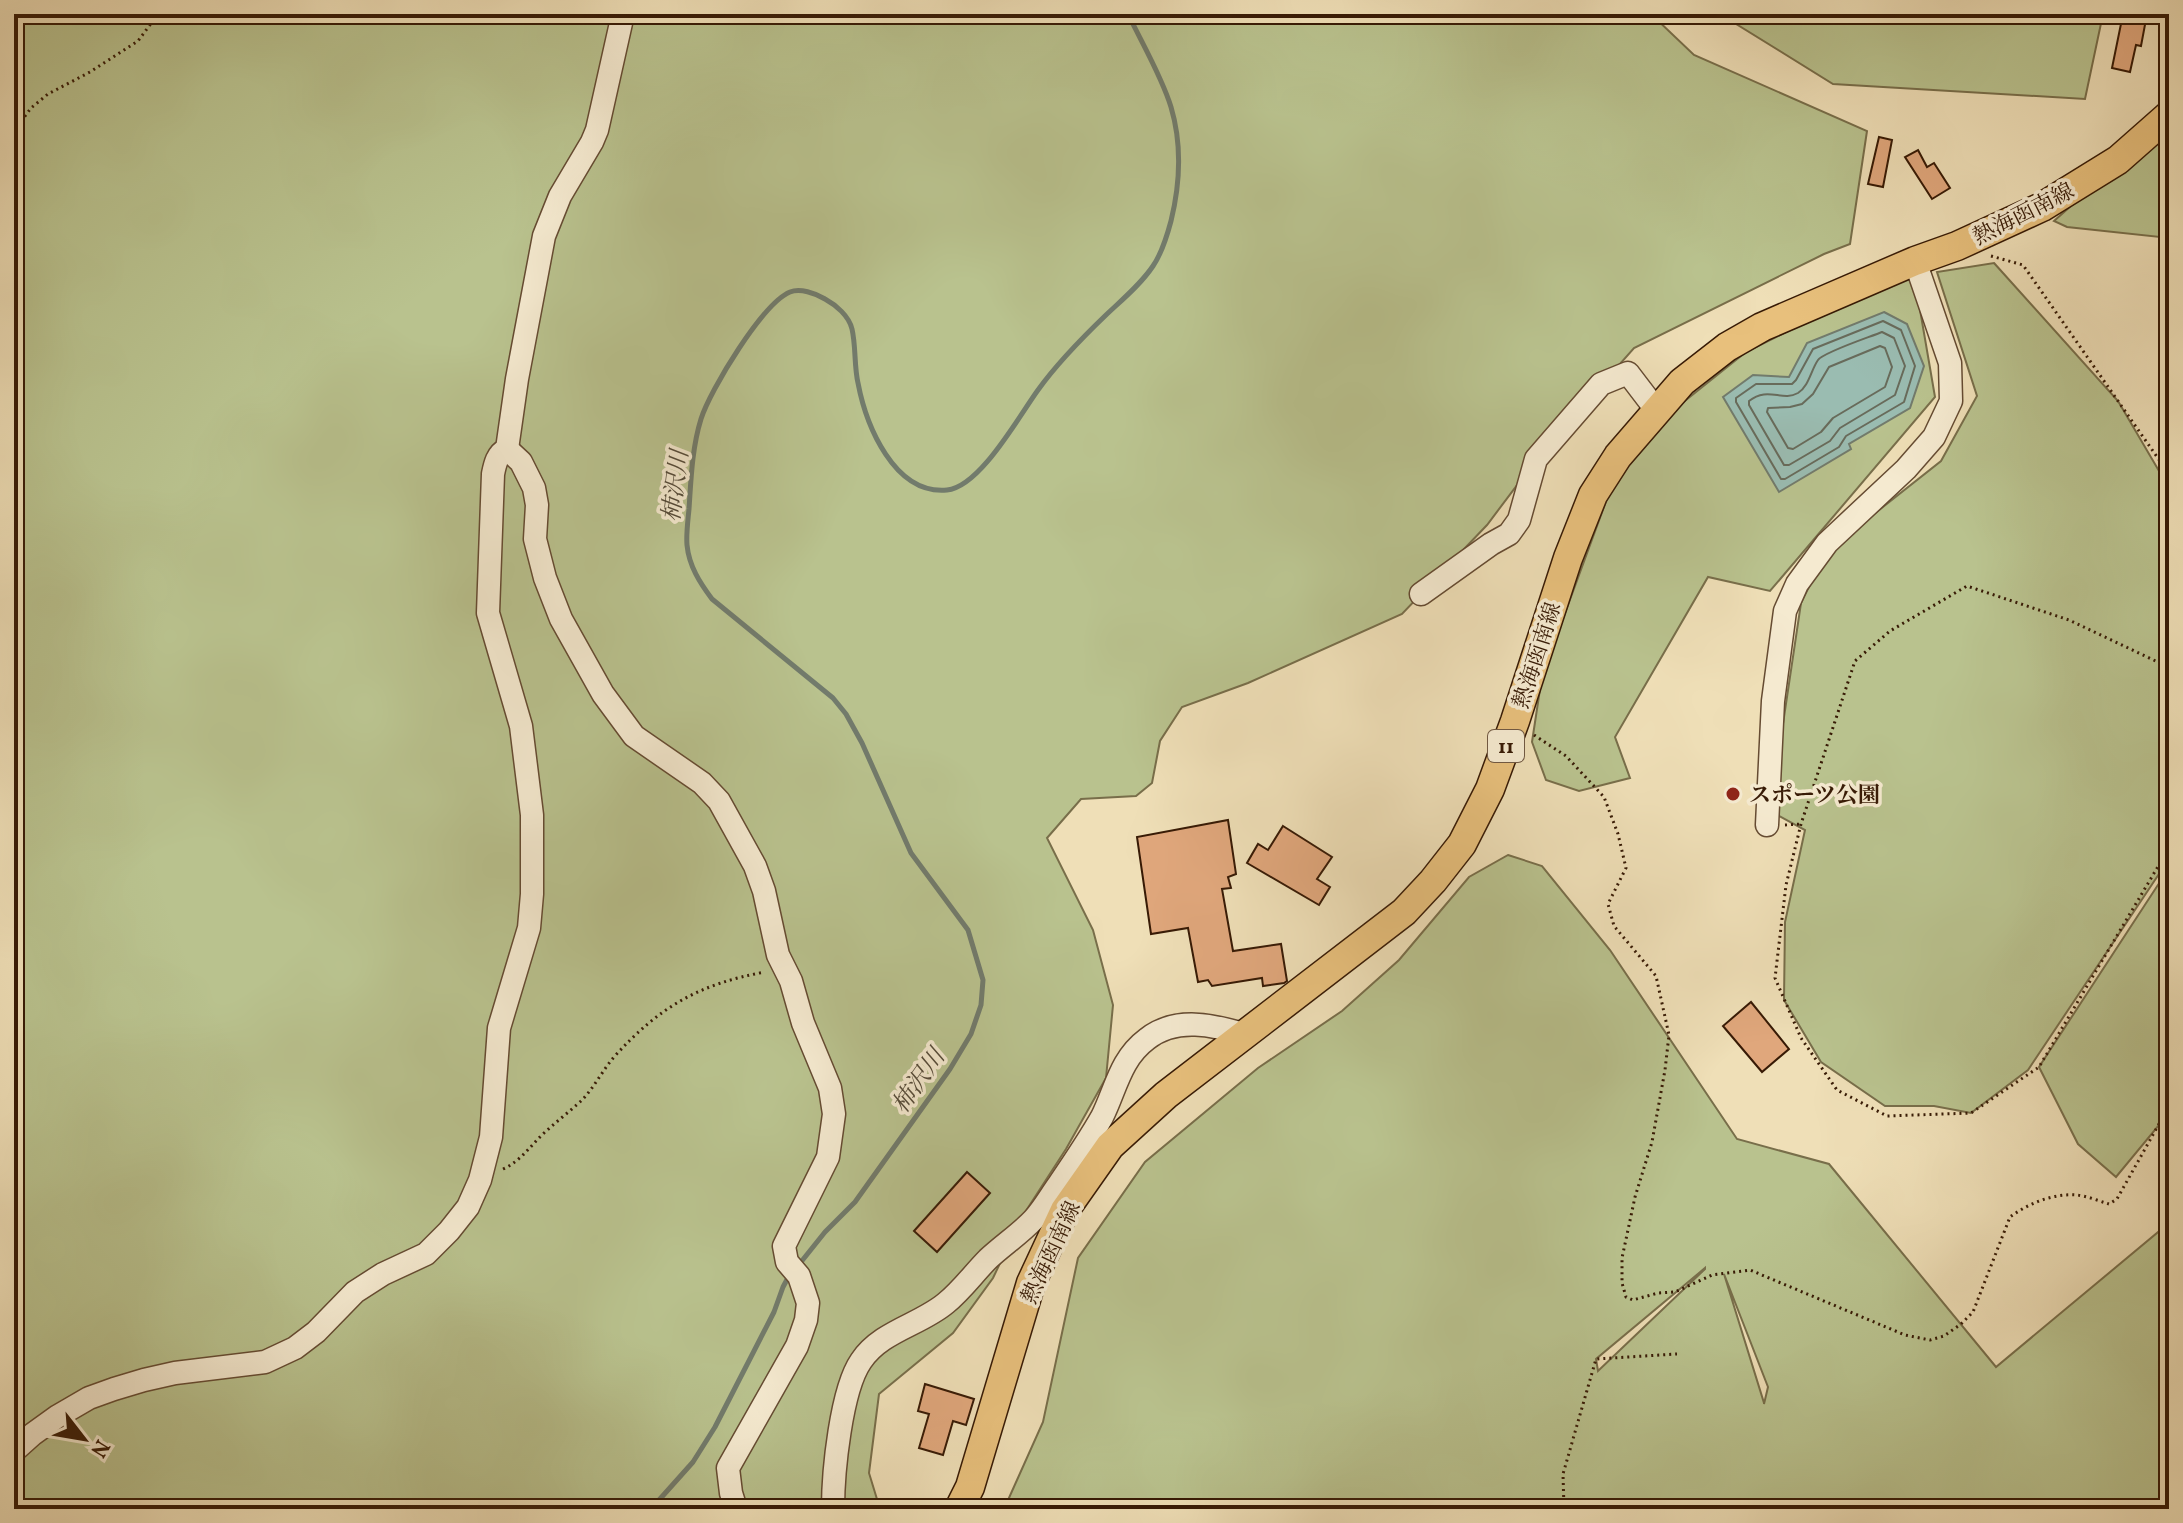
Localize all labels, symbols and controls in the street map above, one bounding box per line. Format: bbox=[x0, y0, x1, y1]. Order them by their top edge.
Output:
street label: 熱海函南線 bbox=[1968, 176, 2080, 254]
water label: 柿沢川 bbox=[656, 445, 699, 524]
street label: 熱海函南線 bbox=[1507, 599, 1570, 713]
road number: 11 bbox=[1488, 730, 1524, 762]
place label: スポーツ公園 bbox=[1749, 781, 1880, 812]
marker: スポーツ公園 bbox=[1724, 785, 1742, 803]
water label: 柿沢川 bbox=[885, 1040, 956, 1121]
street label: 熱海函南線 bbox=[1015, 1197, 1090, 1309]
north arrow bbox=[44, 1399, 124, 1479]
text: N bbox=[82, 1433, 116, 1463]

